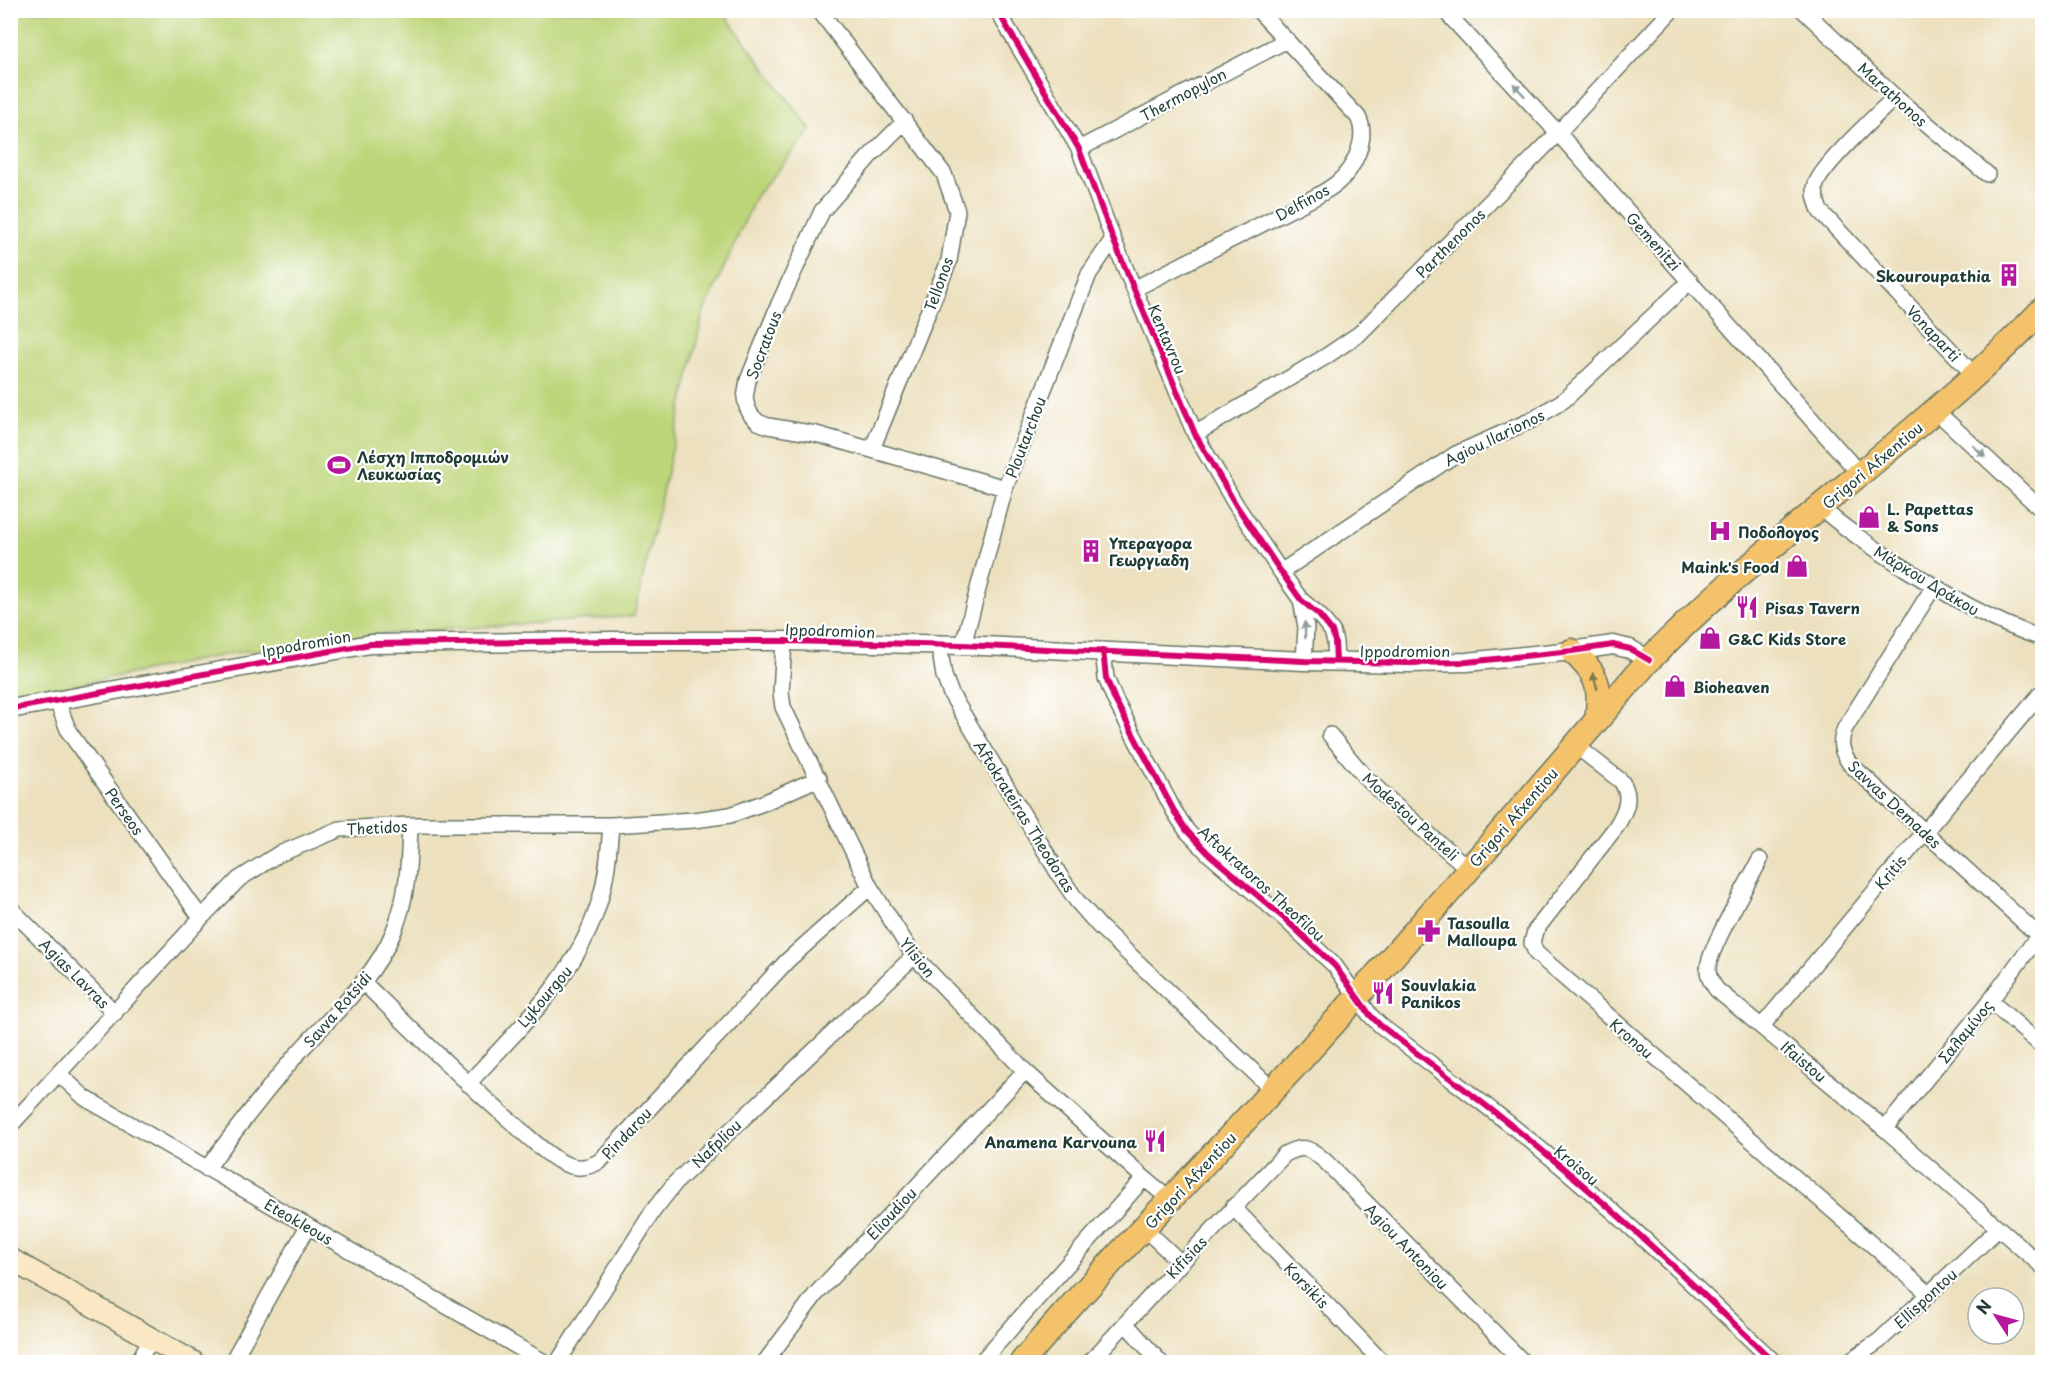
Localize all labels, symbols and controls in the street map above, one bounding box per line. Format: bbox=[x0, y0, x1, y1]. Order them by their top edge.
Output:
street label: Marathonos bbox=[1853, 56, 1933, 132]
street label: Thermopylon bbox=[1136, 62, 1230, 126]
one-way arrow bbox=[1512, 84, 1526, 98]
street label: Delfinos bbox=[1271, 178, 1333, 226]
street label: Parthenonos bbox=[1410, 203, 1490, 283]
street label: Gemenitzi bbox=[1621, 206, 1687, 276]
street label: Tellonos bbox=[918, 254, 958, 314]
building icon: Skouroupathia bbox=[1996, 262, 2022, 288]
place label: Skouroupathia bbox=[1876, 264, 1992, 287]
street label: Vonaparti bbox=[1902, 299, 1966, 367]
street label: Kentavrou bbox=[1143, 301, 1193, 377]
street label: Socratous bbox=[739, 307, 787, 383]
street label: Ploutarchou bbox=[999, 393, 1051, 481]
street label: Agiou Ilarionos bbox=[1440, 403, 1548, 471]
street label: Grigori Afxentiou bbox=[1817, 416, 1927, 514]
one-way arrow bbox=[1971, 444, 1986, 457]
place label: Λέσχη Ιπποδρομιών Λευκωσίας bbox=[357, 445, 509, 485]
sports icon: Λέσχη Ιπποδρομιών Λευκωσίας bbox=[326, 452, 352, 478]
place label: L. Papettas & Sons bbox=[1887, 497, 1973, 537]
shop icon: L. Papettas & Sons bbox=[1856, 504, 1882, 530]
hospital icon: Ποδολογος bbox=[1707, 518, 1733, 544]
place label: Ποδολογος bbox=[1738, 520, 1819, 543]
place label: Υπεραγορα Γεωργιαδη bbox=[1109, 531, 1193, 571]
building icon: Υπεραγορα Γεωργιαδη bbox=[1078, 538, 1104, 564]
street label: Μάρκου Δράκου bbox=[1870, 539, 1984, 621]
shop icon: Maink's Food bbox=[1784, 553, 1810, 579]
place label: Maink's Food bbox=[1681, 555, 1779, 578]
restaurant icon: Pisas Tavern bbox=[1734, 594, 1760, 620]
place label: Pisas Tavern bbox=[1765, 596, 1860, 619]
street label: Ippodromion bbox=[784, 617, 876, 643]
one-way arrow bbox=[1300, 621, 1310, 640]
street label: Ippodromion bbox=[260, 624, 352, 662]
shop icon: G&C Kids Store bbox=[1697, 625, 1723, 651]
place label: G&C Kids Store bbox=[1728, 627, 1846, 650]
street label: Ippodromion bbox=[1360, 639, 1450, 662]
one-way arrow bbox=[1590, 672, 1600, 690]
shop icon: Bioheaven bbox=[1662, 673, 1688, 699]
place label: Bioheaven bbox=[1693, 675, 1770, 698]
street label: Aftokrateiras Theodoras bbox=[969, 735, 1081, 897]
street label: Savvas Demades bbox=[1843, 755, 1947, 853]
street label: Grigori Afxentiou bbox=[1463, 762, 1563, 872]
street label: Modestou Panteli bbox=[1358, 766, 1464, 866]
street label: Perseos bbox=[100, 782, 150, 840]
street label: Thetidos bbox=[346, 814, 408, 840]
street label: Aftokratoros Theofilou bbox=[1193, 820, 1331, 946]
street label: Kritis bbox=[1869, 850, 1911, 894]
place label: Tasoulla Malloupa bbox=[1447, 911, 1518, 951]
pharmacy icon: Tasoulla Malloupa bbox=[1416, 918, 1442, 944]
street label: Ylision bbox=[895, 932, 941, 982]
street label: Agias Lavras bbox=[35, 933, 116, 1014]
street label: Lykourgou bbox=[511, 960, 577, 1032]
street label: Savva Rotsidi bbox=[297, 966, 377, 1052]
place label: Souvlakia Panikos bbox=[1401, 973, 1477, 1013]
restaurant icon: Souvlakia Panikos bbox=[1370, 980, 1396, 1006]
street label: Σαλαμίνος bbox=[1932, 994, 1998, 1068]
street label: Kronou bbox=[1605, 1012, 1659, 1064]
street label: Ifaistou bbox=[1776, 1035, 1832, 1087]
street label: Pindarou bbox=[596, 1102, 656, 1164]
street label: Nafpliou bbox=[686, 1113, 746, 1173]
street label: Grigori Afxentiou bbox=[1139, 1126, 1241, 1234]
restaurant icon: Anamena Karvouna bbox=[1142, 1128, 1168, 1154]
place label: Anamena Karvouna bbox=[983, 1130, 1137, 1153]
street label: Kroisou bbox=[1549, 1139, 1605, 1191]
street label: Elioudiou bbox=[861, 1182, 921, 1244]
street label: Eteokleous bbox=[260, 1192, 338, 1250]
street label: Agiou Antoniou bbox=[1360, 1198, 1454, 1294]
street label: Kifisias bbox=[1160, 1230, 1212, 1283]
street label: Korsikis bbox=[1279, 1257, 1335, 1313]
street label: Ellispontou bbox=[1888, 1263, 1962, 1333]
north arrow bbox=[1966, 1286, 2026, 1346]
text: N bbox=[1970, 1294, 1996, 1319]

